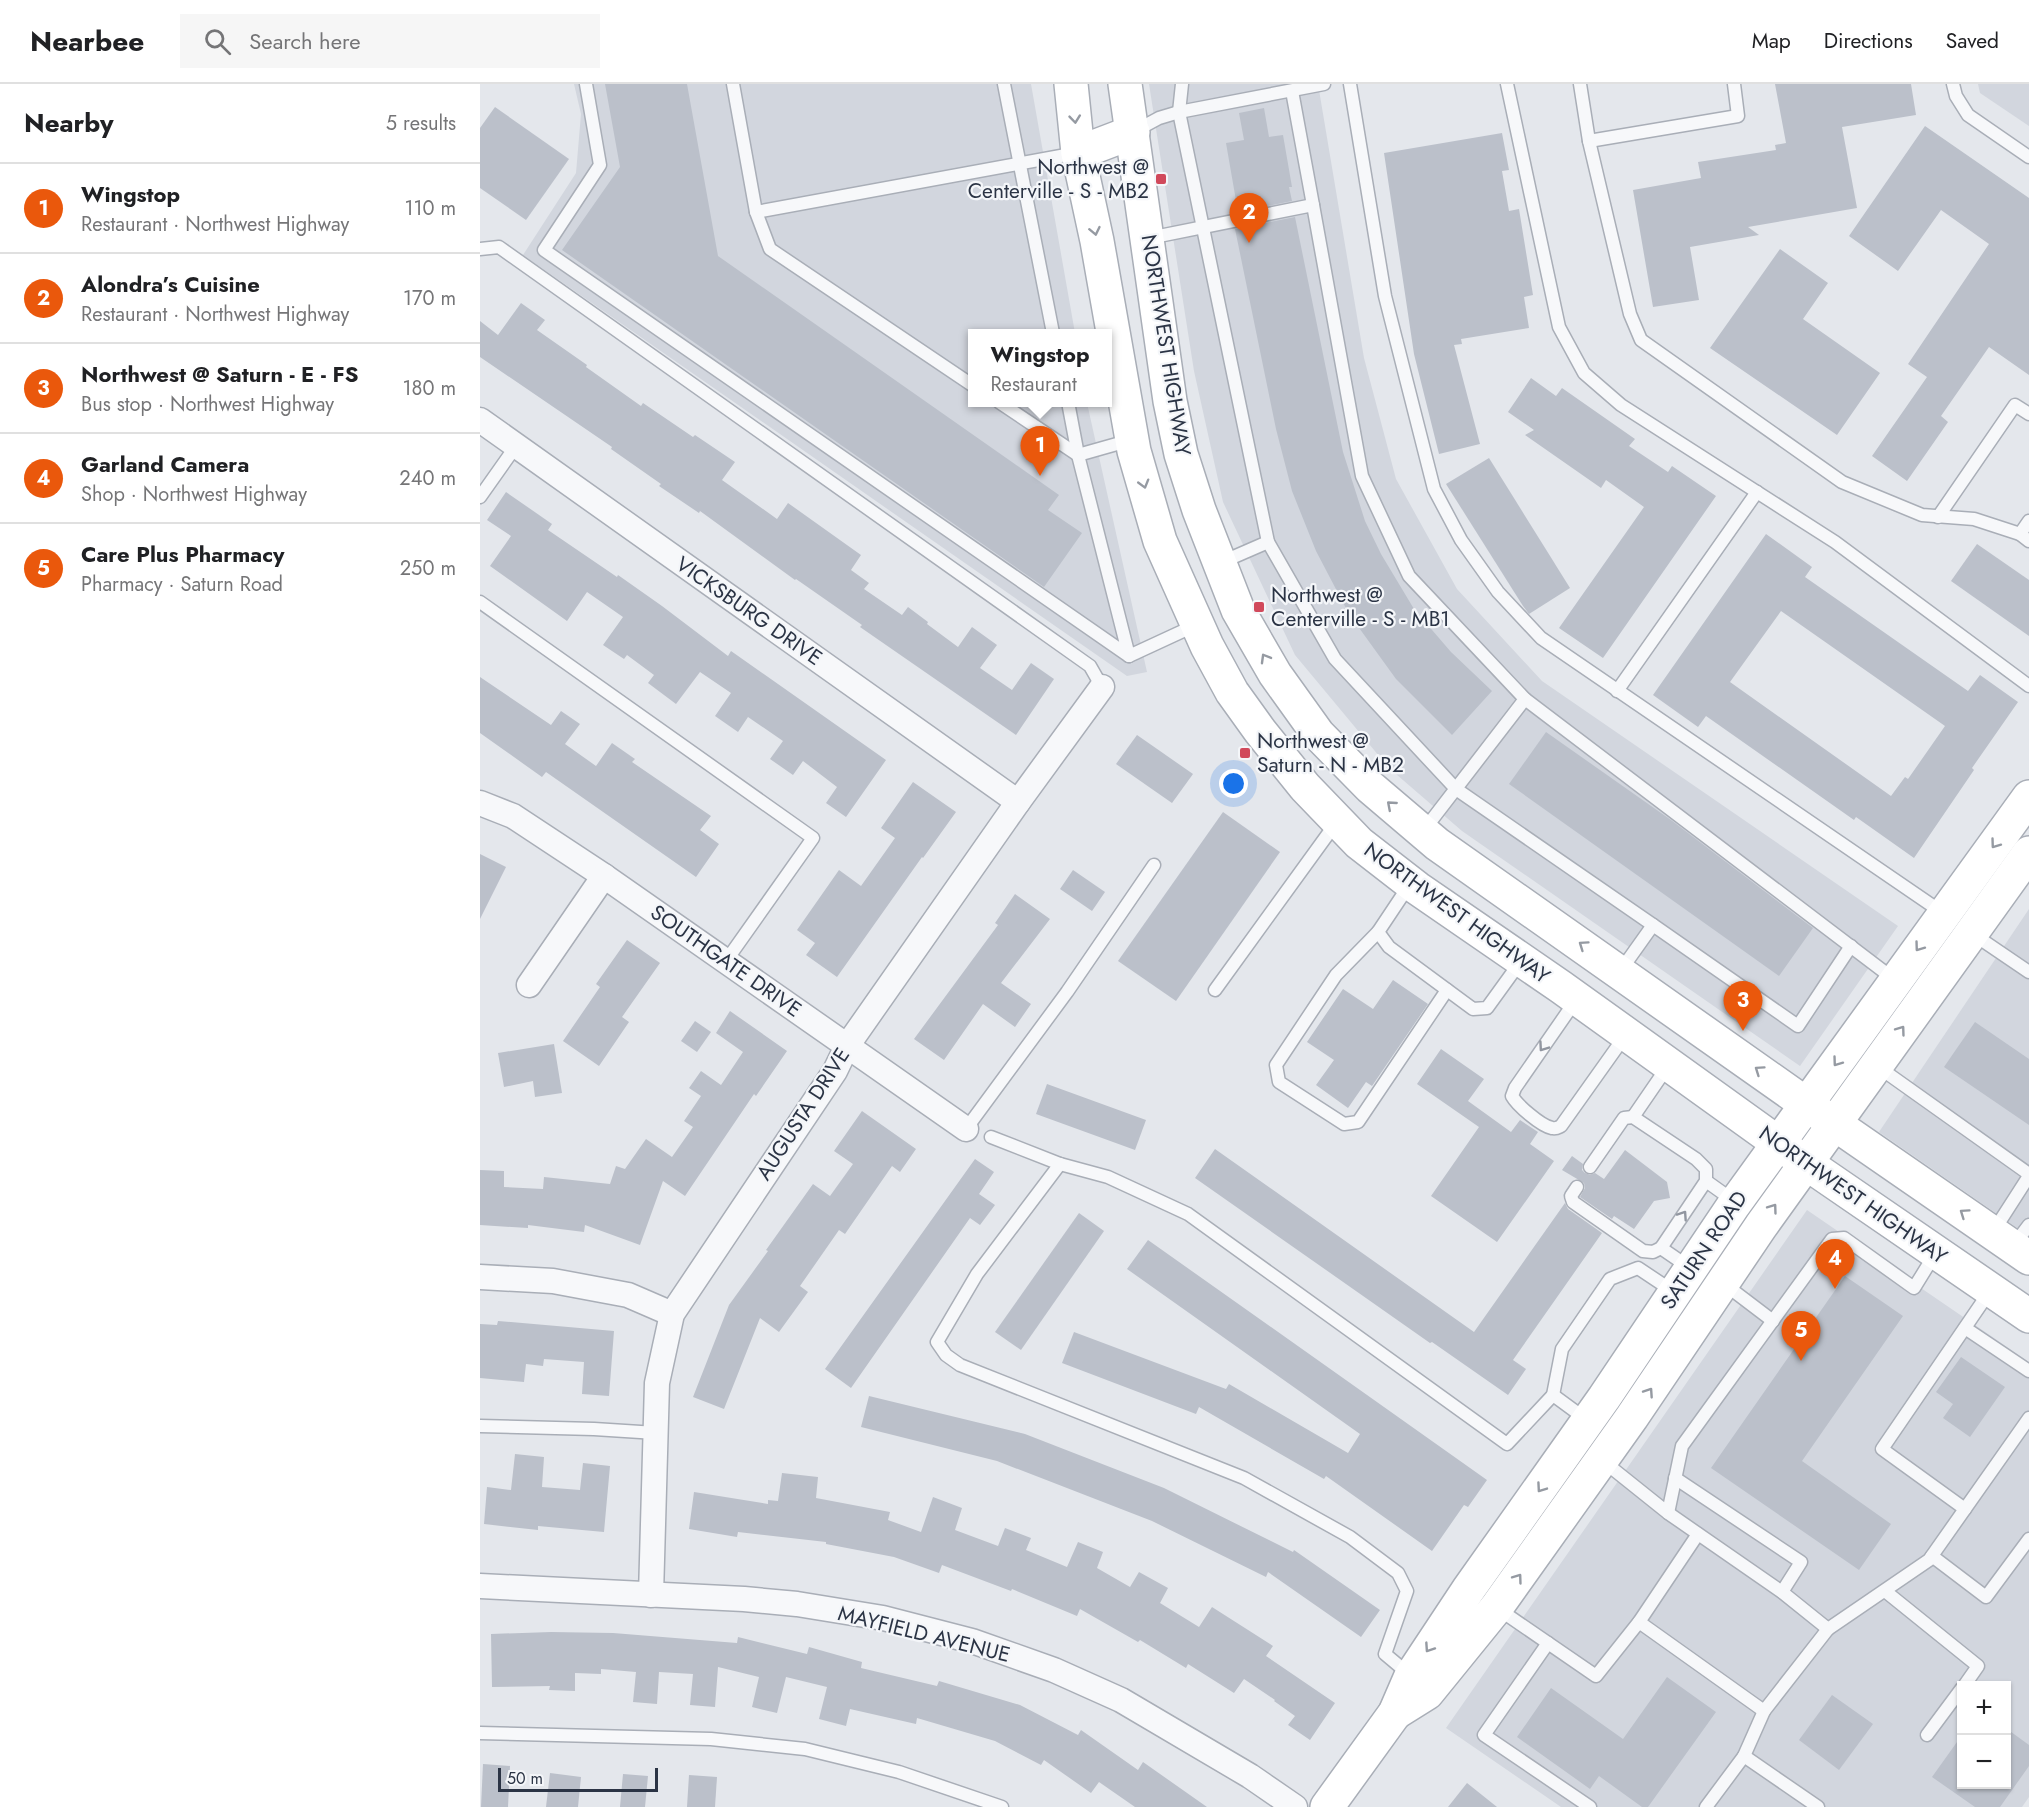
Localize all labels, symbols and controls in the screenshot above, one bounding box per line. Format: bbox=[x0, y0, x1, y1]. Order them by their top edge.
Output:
search box bbox=[180, 14, 600, 68]
text: Nearbee bbox=[30, 21, 144, 62]
icon: search bbox=[201, 25, 234, 58]
text: Search here bbox=[249, 25, 361, 57]
text: Map bbox=[1752, 26, 1791, 56]
text: Directions bbox=[1824, 26, 1913, 56]
text: Saved bbox=[1946, 26, 1999, 56]
text: Nearby bbox=[24, 104, 113, 142]
text: 5 results bbox=[386, 109, 456, 138]
one-way arrow bbox=[1068, 114, 1081, 123]
place label: Northwest @ Centerville - S - MB2 bbox=[968, 152, 1149, 206]
marker: Northwest @ Centerville - S - MB2 bbox=[1154, 172, 1168, 186]
text: Wingstop bbox=[81, 178, 180, 210]
text: 1 bbox=[38, 194, 49, 223]
text: 110 m bbox=[404, 194, 456, 223]
pin: 2 bbox=[1230, 194, 1268, 243]
text: Restaurant · Northwest Highway bbox=[81, 210, 349, 239]
one-way arrow bbox=[1087, 226, 1100, 236]
street label: NORTHWEST HIGHWAY bbox=[1134, 232, 1198, 458]
text: Alondra’s Cuisine bbox=[81, 268, 260, 300]
text: 2 bbox=[37, 284, 50, 313]
text: 170 m bbox=[403, 284, 456, 313]
text: Restaurant · Northwest Highway bbox=[81, 300, 349, 329]
popup bbox=[968, 329, 1112, 407]
text: Wingstop bbox=[990, 338, 1090, 370]
text: Northwest @ Saturn - E - FS bbox=[81, 358, 358, 390]
text: Restaurant bbox=[990, 370, 1077, 399]
text: 3 bbox=[37, 374, 50, 403]
text: 180 m bbox=[402, 374, 456, 403]
text: Bus stop · Northwest Highway bbox=[81, 390, 334, 419]
pin: 1 bbox=[1020, 426, 1060, 476]
text: Garland Camera bbox=[81, 448, 249, 480]
text: 4 bbox=[37, 464, 50, 493]
text: 240 m bbox=[399, 464, 456, 493]
one-way arrow bbox=[1137, 478, 1149, 489]
text: Shop · Northwest Highway bbox=[81, 480, 307, 509]
text: Care Plus Pharmacy bbox=[81, 538, 284, 570]
street label: VICKSBURG DRIVE bbox=[670, 549, 828, 673]
text: 5 bbox=[37, 554, 50, 583]
text: 250 m bbox=[400, 554, 456, 583]
text: Pharmacy · Saturn Road bbox=[81, 570, 283, 599]
place label: Northwest @ Centerville - S - MB1 bbox=[1271, 580, 1450, 634]
marker: Northwest @ Centerville - S - MB1 bbox=[1252, 600, 1266, 614]
one-way arrow bbox=[1261, 654, 1273, 664]
place label: Northwest @ Saturn - N - MB2 bbox=[1257, 726, 1404, 780]
marker: Northwest @ Saturn - N - MB2 bbox=[1238, 746, 1252, 760]
your location bbox=[1219, 769, 1248, 798]
one-way arrow bbox=[1387, 801, 1398, 812]
street label: NORTHWEST HIGHWAY bbox=[1358, 835, 1556, 991]
one-way arrow bbox=[1991, 837, 2002, 848]
street label: SOUTHGATE DRIVE bbox=[644, 898, 808, 1024]
one-way arrow bbox=[1916, 940, 1927, 951]
one-way arrow bbox=[1578, 941, 1589, 952]
pin: 3 bbox=[1724, 982, 1762, 1031]
one-way arrow bbox=[1894, 1026, 1905, 1037]
one-way arrow bbox=[1539, 1040, 1550, 1051]
street label: AUGUSTA DRIVE bbox=[749, 1042, 857, 1186]
one-way arrow bbox=[1833, 1055, 1844, 1066]
one-way arrow bbox=[1754, 1066, 1765, 1077]
street label: NORTHWEST HIGHWAY bbox=[1753, 1119, 1953, 1272]
street label: SATURN ROAD bbox=[1653, 1185, 1755, 1315]
one-way arrow bbox=[1766, 1204, 1777, 1215]
one-way arrow bbox=[1959, 1209, 1970, 1220]
one-way arrow bbox=[1676, 1210, 1687, 1221]
pin: 4 bbox=[1816, 1240, 1854, 1289]
pin: 5 bbox=[1782, 1312, 1820, 1361]
one-way arrow bbox=[1642, 1388, 1653, 1399]
one-way arrow bbox=[1537, 1482, 1548, 1493]
one-way arrow bbox=[1511, 1573, 1522, 1584]
street label: MAYFIELD AVENUE bbox=[835, 1598, 1013, 1670]
one-way arrow bbox=[1425, 1642, 1436, 1653]
map controls bbox=[1957, 1681, 2011, 1789]
button: + bbox=[1957, 1681, 2011, 1735]
button: − bbox=[1957, 1735, 2011, 1789]
scale bar bbox=[498, 1765, 658, 1792]
text: 50 m bbox=[507, 1767, 543, 1790]

